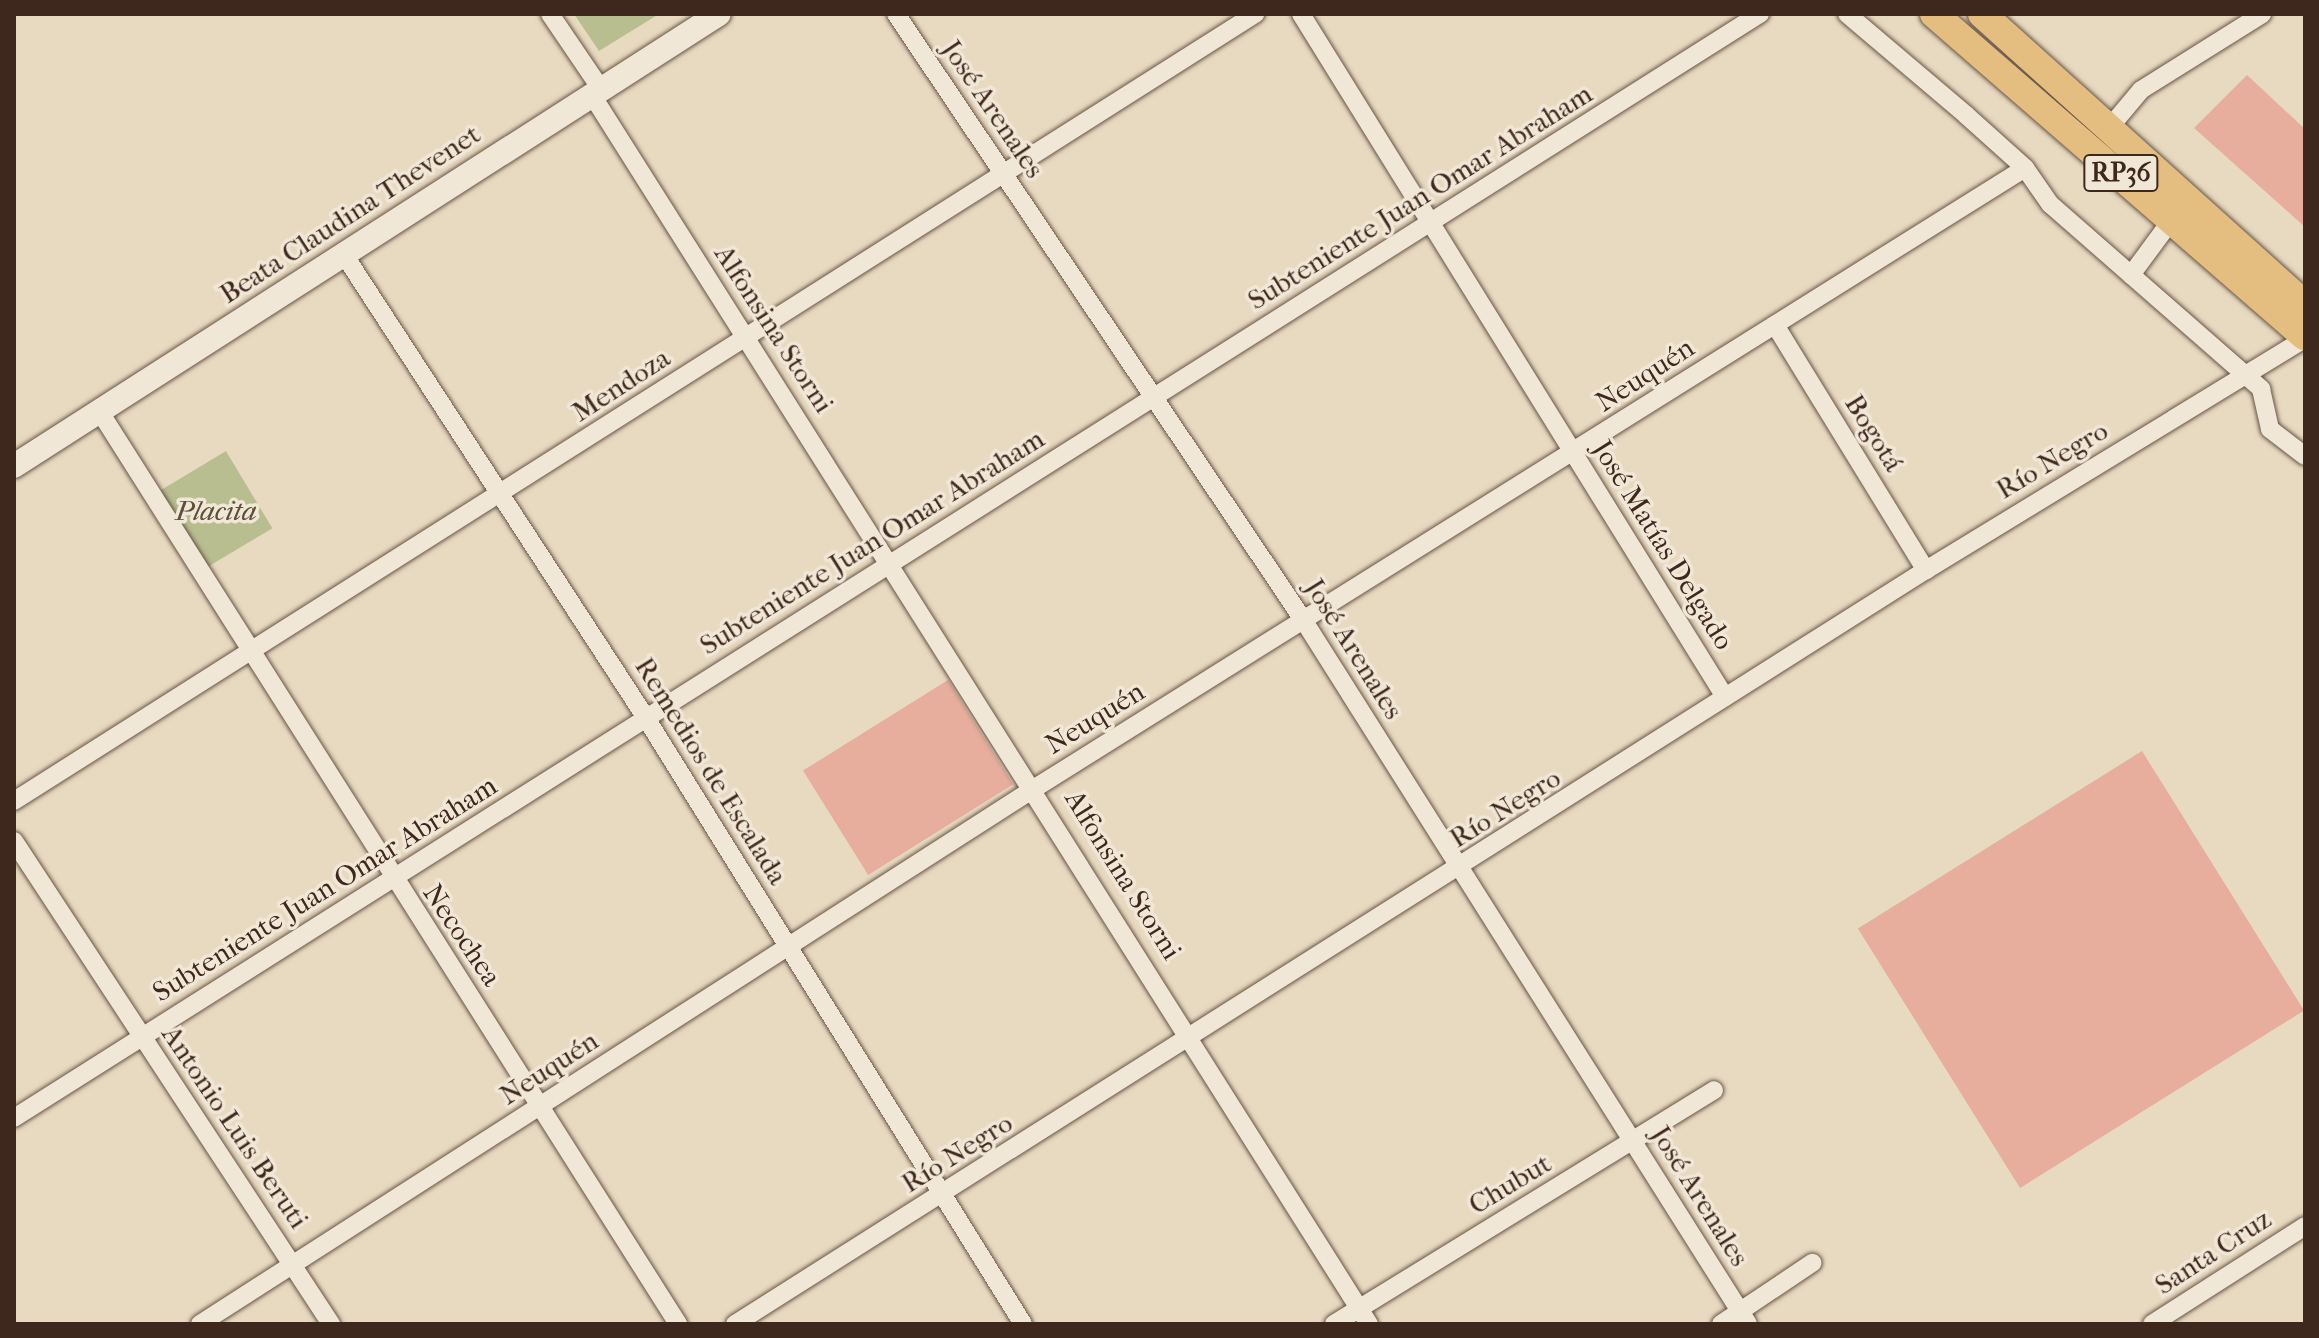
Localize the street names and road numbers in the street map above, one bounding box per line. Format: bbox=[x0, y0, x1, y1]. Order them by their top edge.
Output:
street label: José Arenales bbox=[935, 34, 1051, 184]
street label: Subteniente Juan Omar Abraham bbox=[1242, 77, 1598, 317]
street label: Beata Claudina Thevenet bbox=[213, 117, 487, 311]
road number: RP36 bbox=[2083, 151, 2159, 195]
street label: Alfonsina Storni bbox=[707, 239, 841, 419]
street label: Neuquén bbox=[1589, 331, 1701, 419]
street label: Mendoza bbox=[566, 341, 676, 429]
street label: Bogotá bbox=[1837, 388, 1911, 478]
street label: Río Negro bbox=[1990, 414, 2114, 506]
street label: Subteniente Juan Omar Abraham bbox=[694, 422, 1050, 662]
street label: José Matías Delgado bbox=[1585, 434, 1741, 656]
street label: José Arenales bbox=[1298, 573, 1410, 725]
street label: Remedios de Escalada bbox=[628, 651, 794, 891]
street label: Neuquén bbox=[1039, 674, 1151, 762]
street label: Río Negro bbox=[1443, 761, 1567, 855]
street label: Subteniente Juan Omar Abraham bbox=[147, 769, 503, 1009]
street label: Alfonsina Storni bbox=[1057, 784, 1189, 966]
street label: Necochea bbox=[416, 878, 508, 992]
street label: Antonio Luis Beruti bbox=[154, 1019, 316, 1235]
street label: Neuquén bbox=[493, 1024, 605, 1112]
street label: Río Negro bbox=[895, 1106, 1019, 1200]
street label: José Arenales bbox=[1644, 1120, 1756, 1272]
street label: Chubut bbox=[1463, 1146, 1557, 1222]
street label: Santa Cruz bbox=[2149, 1202, 2277, 1302]

